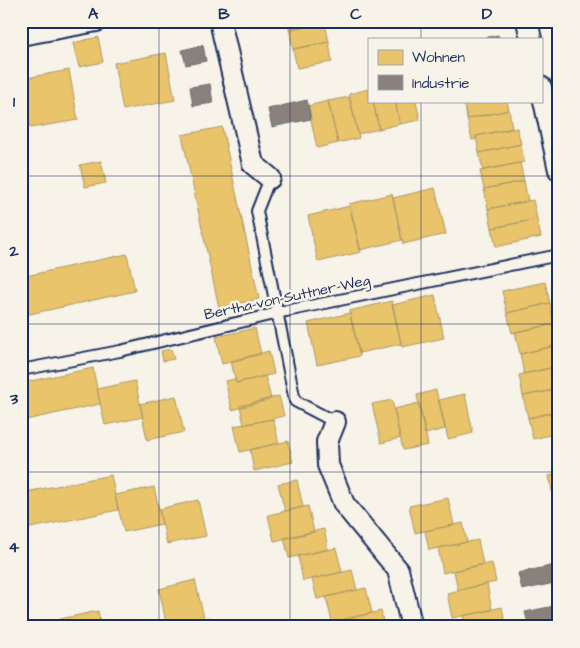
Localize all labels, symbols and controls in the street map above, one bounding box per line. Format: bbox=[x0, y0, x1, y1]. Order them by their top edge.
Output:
text: A bbox=[88, 3, 99, 25]
text: B bbox=[218, 3, 230, 25]
text: C bbox=[350, 3, 362, 25]
text: D bbox=[482, 3, 493, 25]
legend bbox=[368, 38, 542, 102]
text: Wohnen bbox=[412, 47, 466, 68]
text: Industrie bbox=[412, 73, 469, 94]
text: 1 bbox=[13, 91, 16, 113]
text: 2 bbox=[8, 240, 19, 262]
street label: Bertha-von-Suttner-Weg bbox=[202, 270, 372, 326]
text: 3 bbox=[9, 388, 19, 410]
text: 4 bbox=[9, 536, 20, 558]

